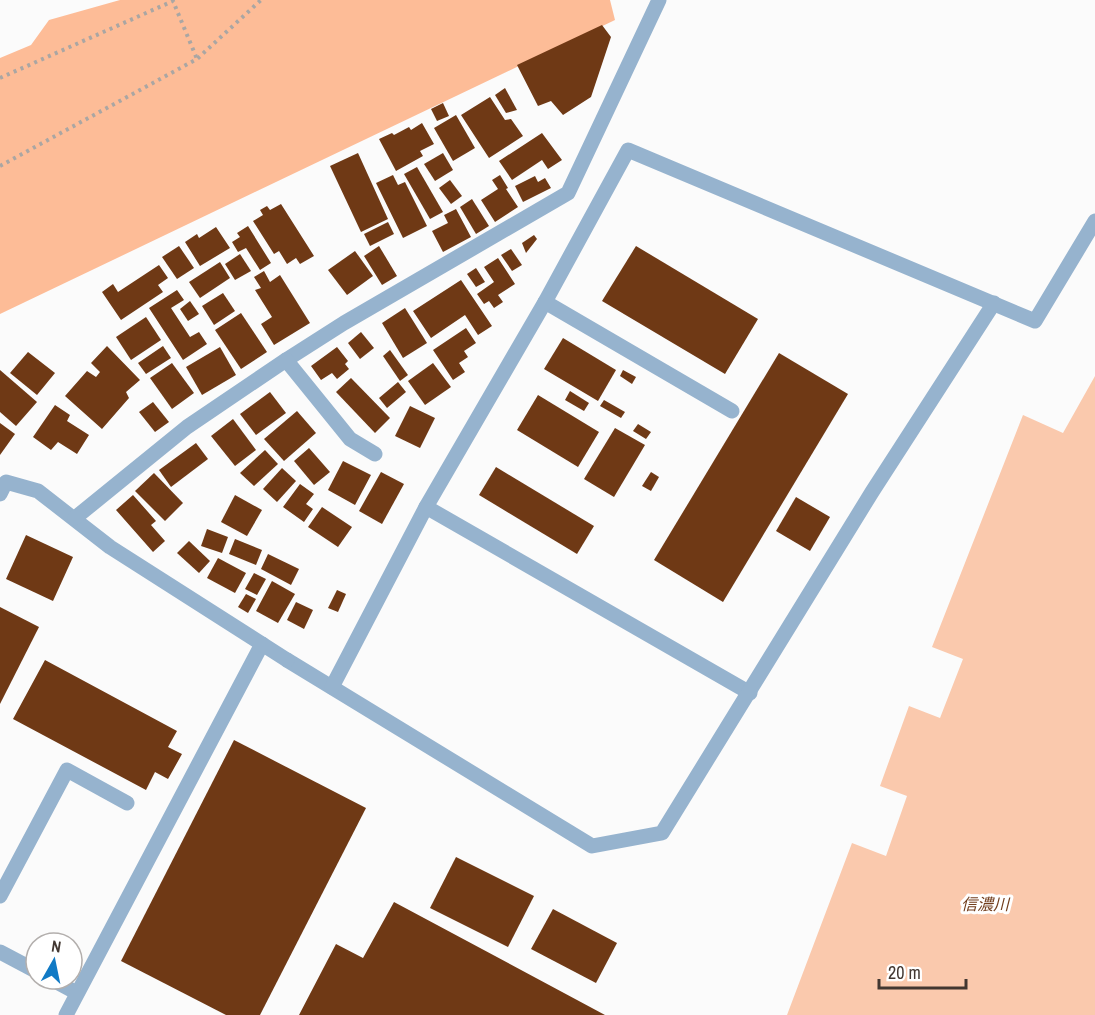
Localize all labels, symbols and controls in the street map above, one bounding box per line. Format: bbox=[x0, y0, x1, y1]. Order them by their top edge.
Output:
water label: 信濃川 bbox=[961, 893, 1011, 915]
north arrow bbox=[24, 931, 84, 991]
text: N bbox=[50, 935, 63, 958]
scale bar bbox=[879, 952, 966, 990]
text: 20 m bbox=[888, 960, 921, 985]

